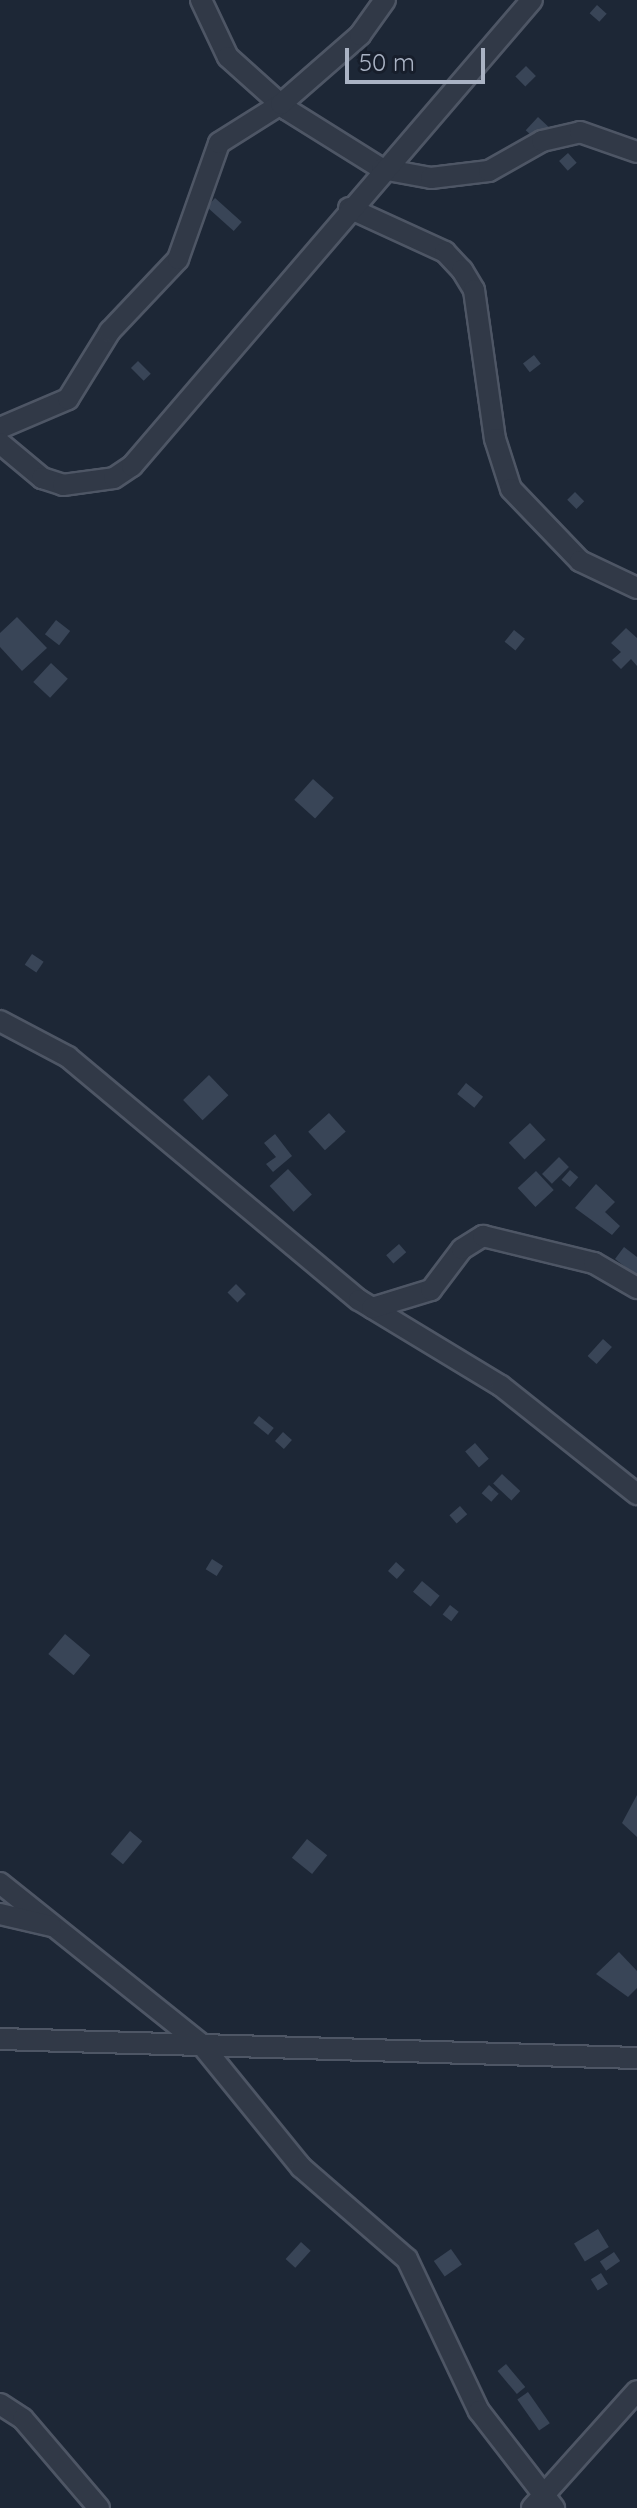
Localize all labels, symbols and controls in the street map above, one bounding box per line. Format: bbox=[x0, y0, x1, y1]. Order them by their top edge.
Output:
scale bar bbox=[349, 32, 489, 82]
text: 50 m bbox=[359, 47, 415, 77]

